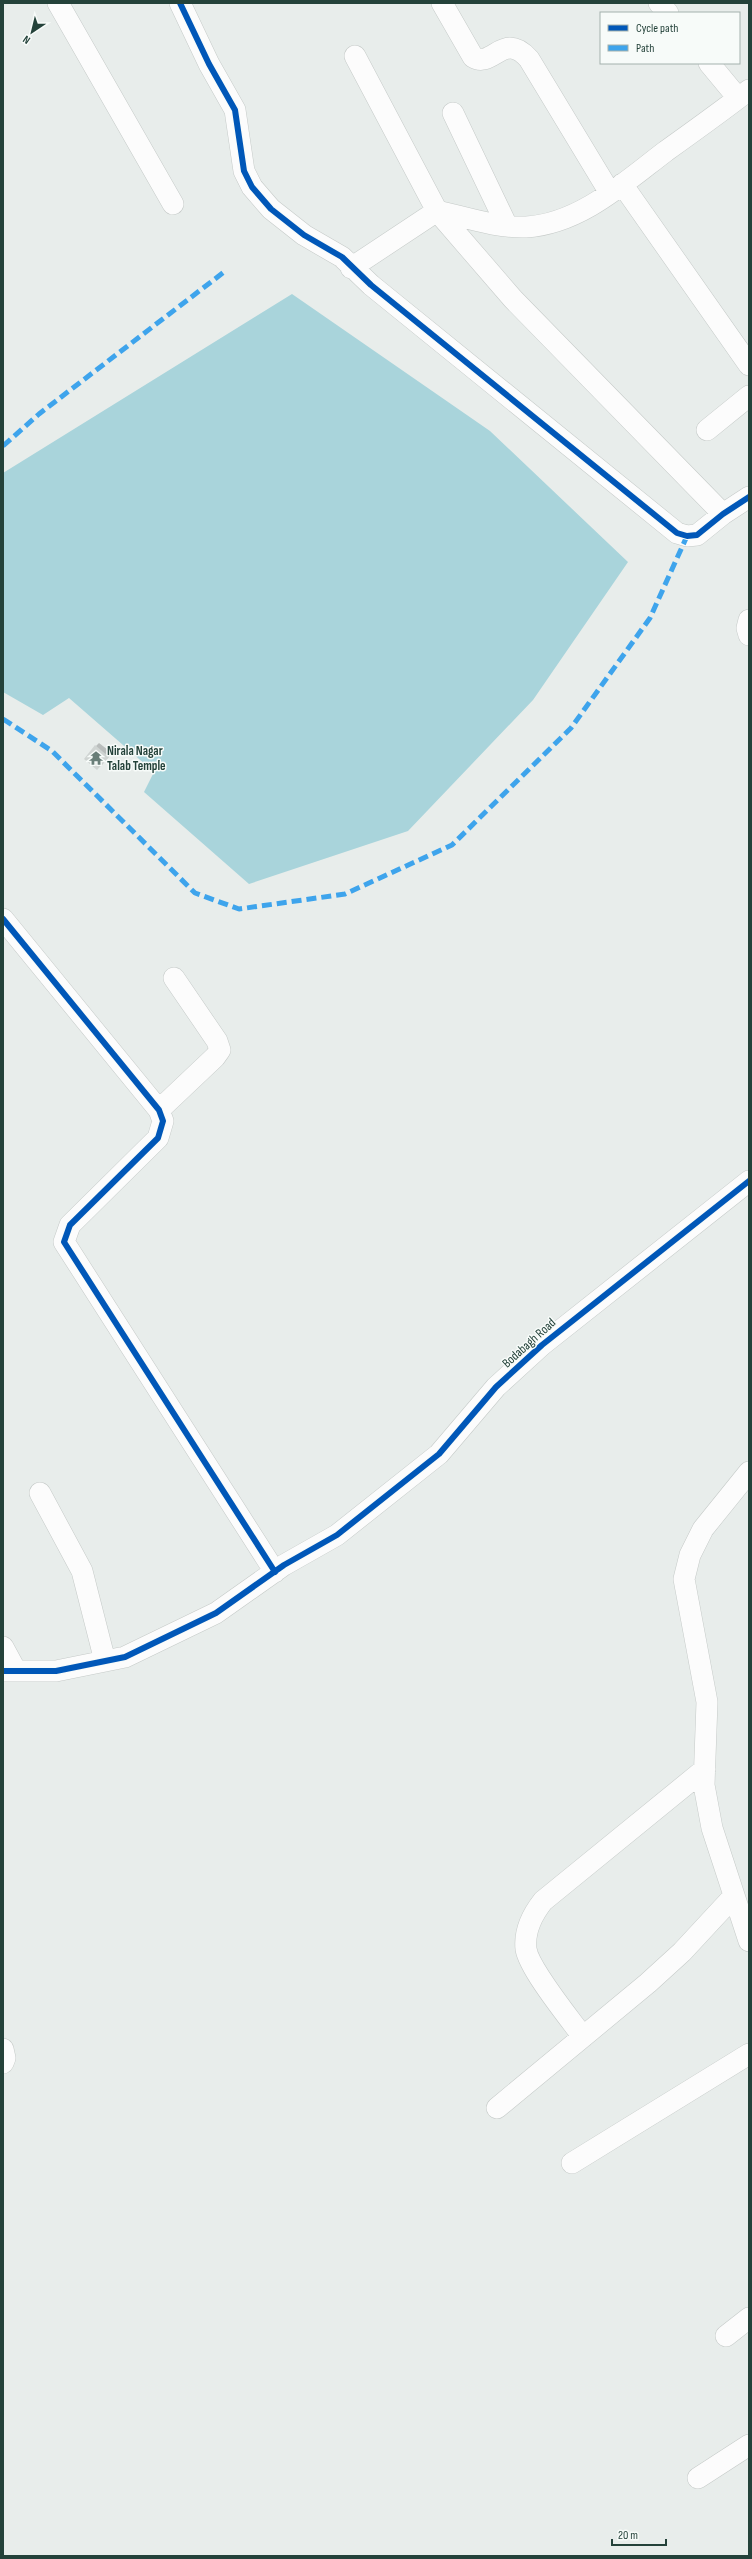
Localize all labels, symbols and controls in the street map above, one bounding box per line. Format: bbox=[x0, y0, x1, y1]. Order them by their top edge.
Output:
north arrow bbox=[12, 12, 52, 52]
legend bbox=[600, 12, 740, 64]
text: Cycle path bbox=[636, 21, 678, 36]
text: N bbox=[20, 33, 33, 47]
text: Path bbox=[636, 41, 654, 56]
place label: Nirala Nagar Talab Temple bbox=[107, 743, 166, 774]
temple icon: Nirala Nagar Talab Temple bbox=[88, 750, 104, 766]
street label: Bodabagh Road bbox=[499, 1315, 559, 1371]
scale bar bbox=[612, 2521, 666, 2547]
text: 20 m bbox=[618, 2528, 638, 2543]

